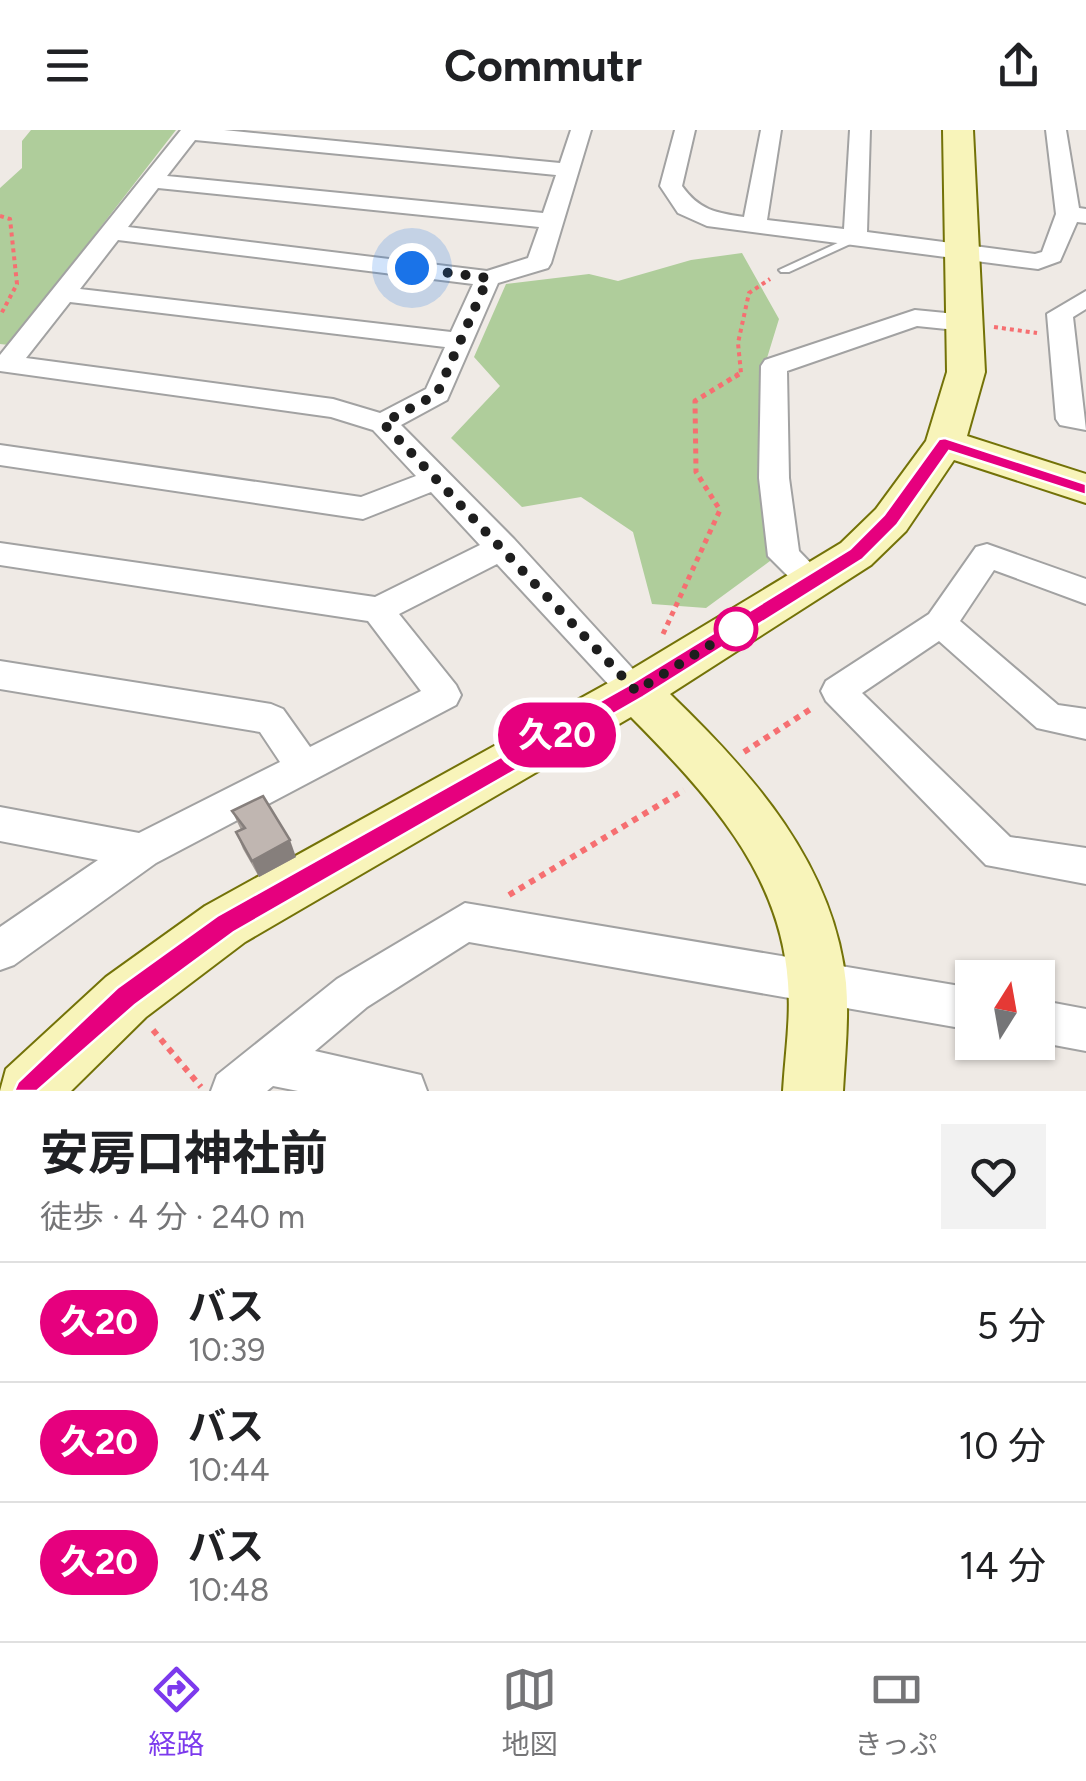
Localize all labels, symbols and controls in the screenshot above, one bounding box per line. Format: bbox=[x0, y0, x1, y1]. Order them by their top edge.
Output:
icon: menu bbox=[40, 38, 95, 93]
text: Commutr bbox=[444, 38, 642, 92]
icon: share bbox=[991, 38, 1046, 93]
your location bbox=[387, 243, 437, 293]
unlabelled marker bbox=[715, 608, 757, 650]
line badge: 久20 bbox=[500, 702, 614, 768]
text: 久20 bbox=[518, 714, 596, 756]
north arrow bbox=[955, 960, 1055, 1060]
map controls bbox=[955, 960, 1055, 1060]
text: 安房口神社前 bbox=[40, 1124, 328, 1182]
button: heart bbox=[941, 1124, 1046, 1229]
text: 徒歩 · 4 分 · 240 m bbox=[40, 1198, 305, 1236]
text: バス bbox=[188, 1284, 264, 1330]
text: 久20 bbox=[60, 1301, 138, 1343]
text: 5 分 bbox=[977, 1303, 1046, 1349]
text: 10:39 bbox=[188, 1331, 265, 1369]
text: バス bbox=[188, 1404, 264, 1450]
text: 久20 bbox=[60, 1421, 138, 1463]
text: 10 分 bbox=[959, 1423, 1046, 1469]
text: 10:44 bbox=[188, 1451, 270, 1489]
text: バス bbox=[188, 1524, 264, 1570]
text: 久20 bbox=[60, 1541, 138, 1583]
text: 14 分 bbox=[959, 1543, 1046, 1589]
text: 10:48 bbox=[188, 1571, 269, 1609]
tab: 経路 bbox=[149, 1662, 205, 1762]
tab: 地図 bbox=[502, 1662, 558, 1762]
tab: きっぷ bbox=[855, 1662, 937, 1762]

